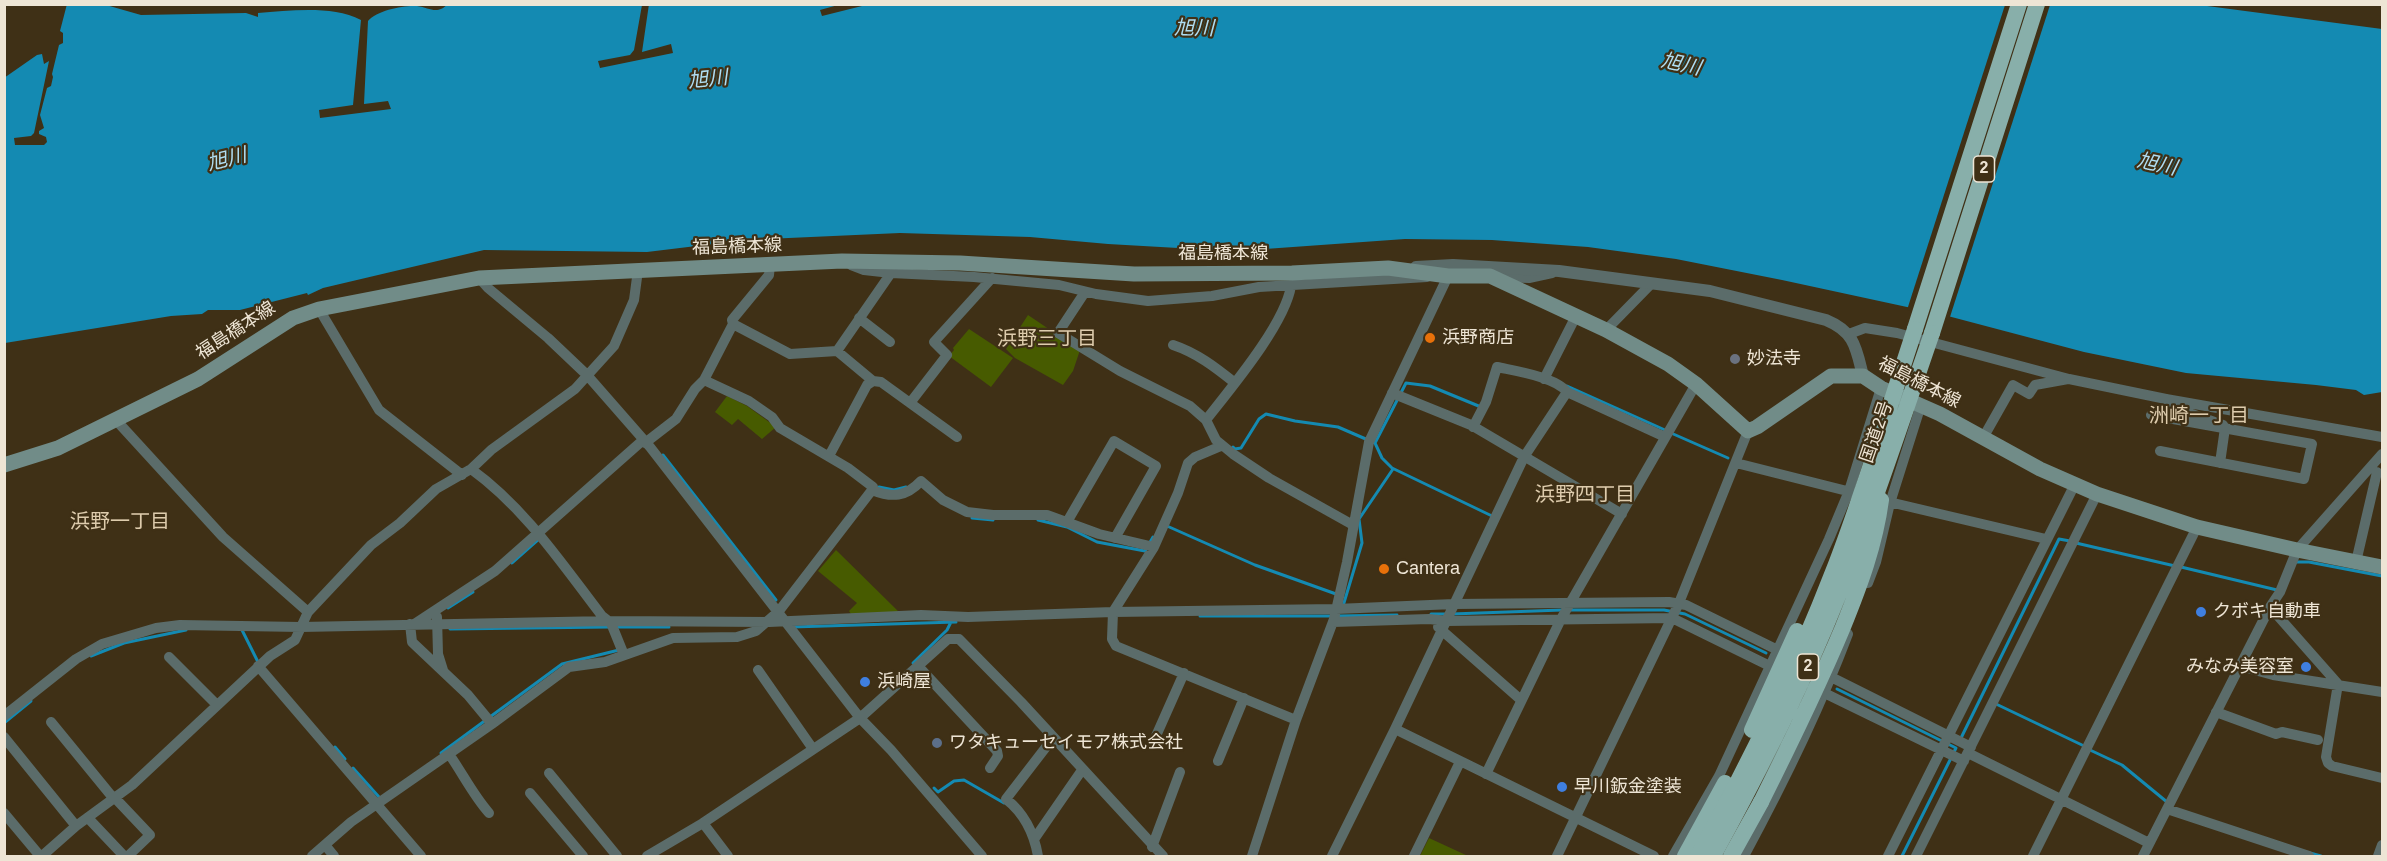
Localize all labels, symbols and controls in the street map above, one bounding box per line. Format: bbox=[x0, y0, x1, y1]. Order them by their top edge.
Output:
water label: 旭川 bbox=[1174, 17, 1214, 41]
water label: 旭川 bbox=[1659, 49, 1703, 81]
water label: 旭川 bbox=[687, 66, 729, 94]
water label: 旭川 bbox=[205, 144, 249, 176]
water label: 旭川 bbox=[2135, 149, 2179, 181]
road number: 2 bbox=[1974, 156, 1994, 182]
street label: 福島橋本線 bbox=[692, 235, 782, 259]
street label: 福島橋本線 bbox=[1178, 243, 1268, 265]
street label: 福島橋本線 bbox=[192, 297, 280, 365]
district label: 浜野三丁目 bbox=[997, 327, 1097, 351]
place label: 浜野商店 bbox=[1442, 327, 1514, 349]
marker: 浜野商店 bbox=[1423, 331, 1437, 345]
place label: 妙法寺 bbox=[1747, 348, 1801, 370]
marker: 妙法寺 bbox=[1728, 352, 1742, 366]
street label: 福島橋本線 bbox=[1874, 353, 1964, 413]
street label: 国道2号 bbox=[1856, 398, 1898, 466]
district label: 洲崎一丁目 bbox=[2149, 404, 2249, 428]
district label: 浜野四丁目 bbox=[1535, 483, 1635, 507]
district label: 浜野一丁目 bbox=[70, 510, 170, 534]
place label: Cantera bbox=[1396, 558, 1460, 580]
marker: Cantera bbox=[1377, 562, 1391, 576]
place label: クボキ自動車 bbox=[2213, 601, 2321, 623]
marker: クボキ自動車 bbox=[2194, 605, 2208, 619]
road number: 2 bbox=[1798, 654, 1818, 680]
place label: みなみ美容室 bbox=[2186, 656, 2294, 678]
marker: みなみ美容室 bbox=[2299, 660, 2313, 674]
place label: 浜崎屋 bbox=[877, 671, 931, 693]
marker: 浜崎屋 bbox=[858, 675, 872, 689]
place label: ワタキューセイモア株式会社 bbox=[949, 732, 1183, 754]
marker: ワタキューセイモア株式会社 bbox=[930, 736, 944, 750]
place label: 早川鈑金塗装 bbox=[1574, 776, 1682, 798]
marker: 早川鈑金塗装 bbox=[1555, 780, 1569, 794]

